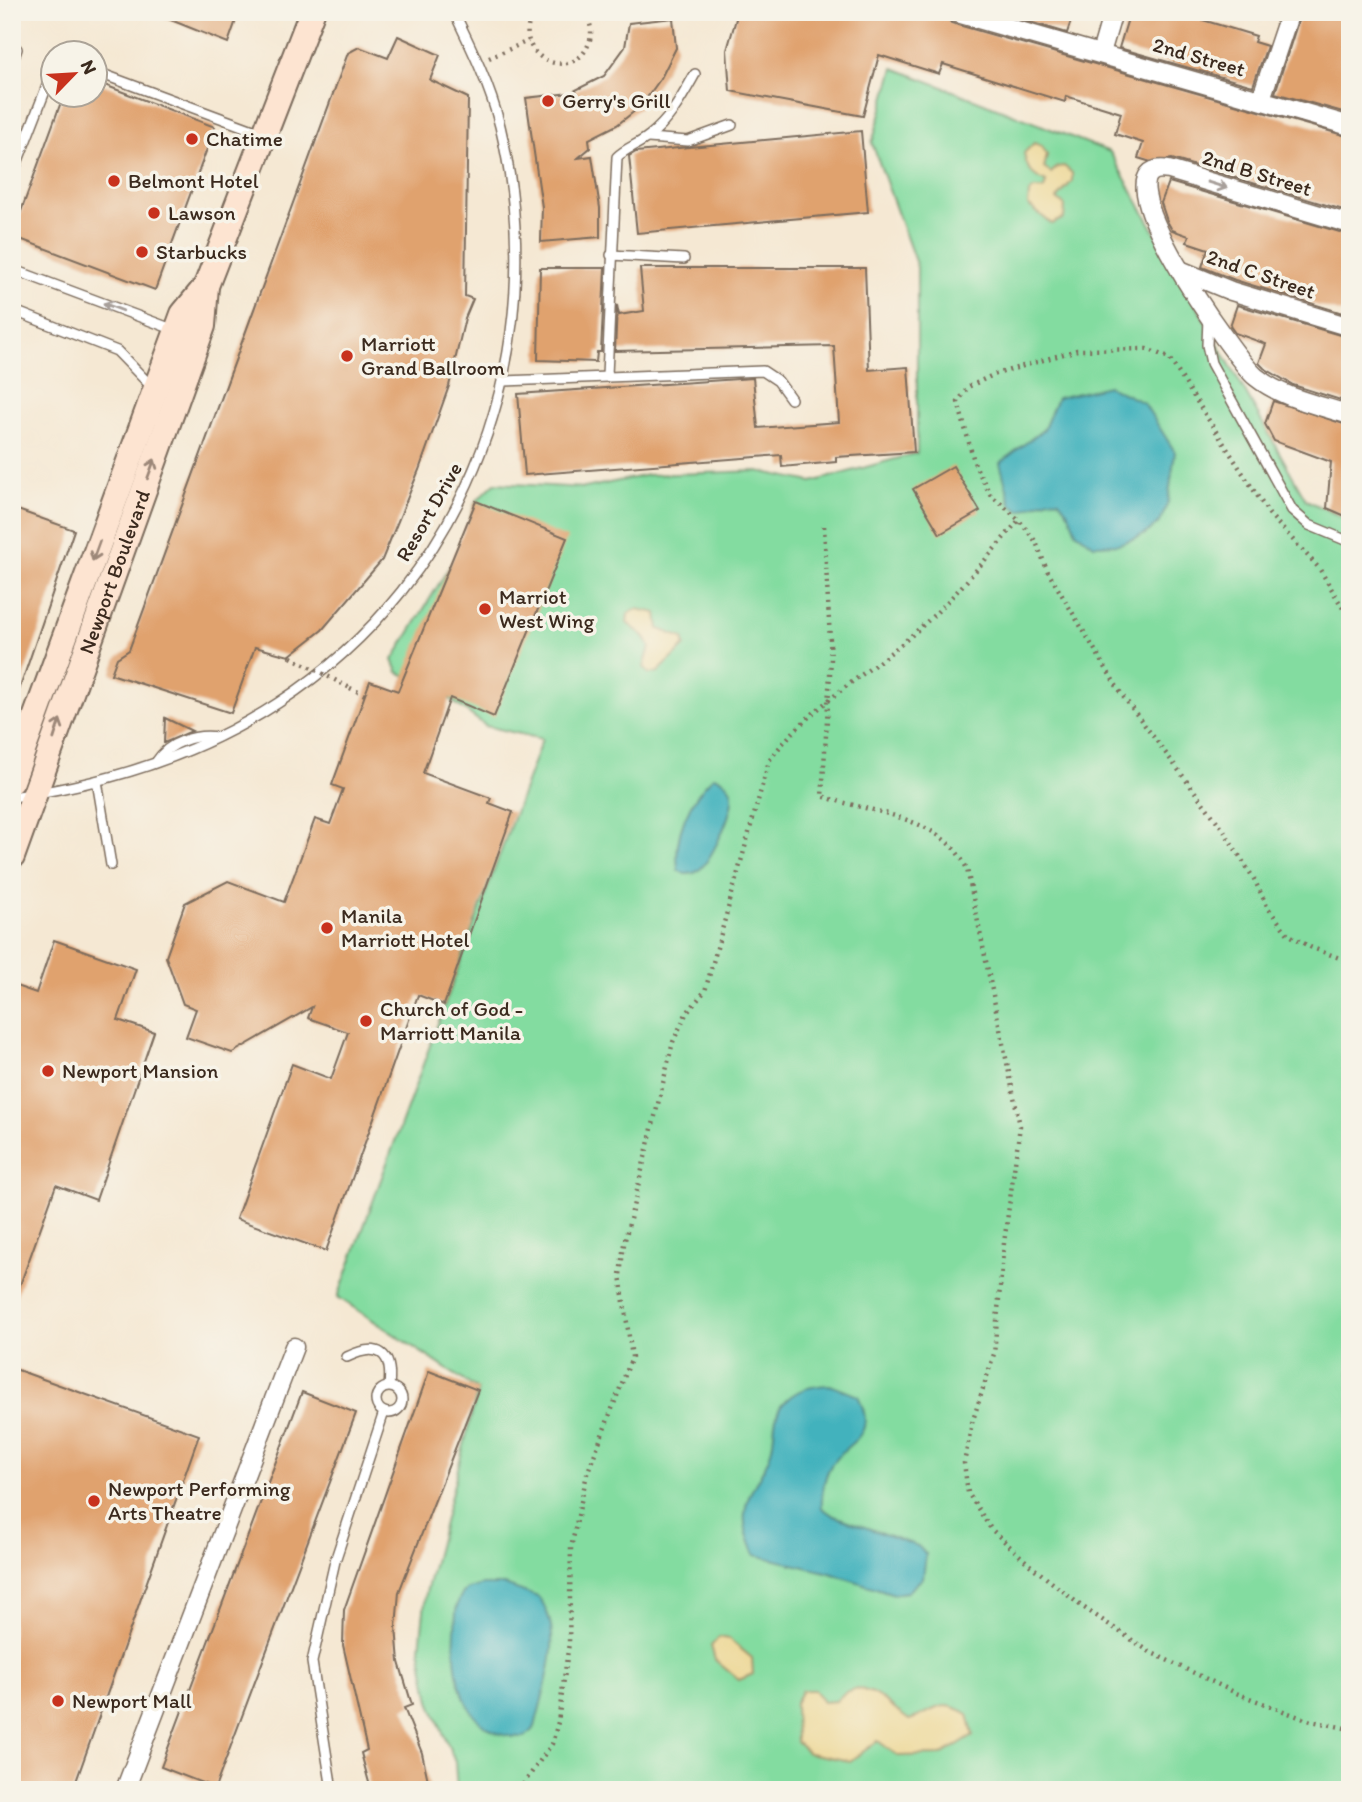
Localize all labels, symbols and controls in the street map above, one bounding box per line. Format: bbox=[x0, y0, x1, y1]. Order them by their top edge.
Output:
street label: 2nd Street bbox=[1150, 31, 1248, 82]
north arrow bbox=[38, 38, 108, 108]
text: N bbox=[76, 56, 102, 78]
place label: Gerry's Grill bbox=[562, 88, 670, 113]
marker: Gerry's Grill bbox=[540, 93, 556, 109]
place label: Chatime bbox=[206, 126, 283, 151]
marker: Chatime bbox=[184, 131, 200, 147]
street label: 2nd B Street bbox=[1199, 144, 1315, 201]
place label: Belmont Hotel bbox=[128, 168, 259, 193]
marker: Belmont Hotel bbox=[106, 173, 122, 189]
one-way arrow bbox=[1206, 179, 1228, 192]
place label: Lawson bbox=[168, 200, 236, 225]
marker: Lawson bbox=[146, 205, 162, 221]
place label: Starbucks bbox=[156, 239, 247, 264]
street label: 2nd C Street bbox=[1204, 243, 1319, 304]
marker: Starbucks bbox=[134, 244, 150, 260]
one-way arrow bbox=[102, 300, 124, 312]
place label: Marriott Grand Ballroom bbox=[361, 331, 505, 380]
marker: Marriott Grand Ballroom bbox=[339, 348, 355, 364]
one-way arrow bbox=[146, 458, 158, 480]
street label: Resort Drive bbox=[390, 458, 467, 566]
street label: Newport Boulevard bbox=[73, 486, 155, 657]
one-way arrow bbox=[89, 540, 101, 562]
place label: Marriot West Wing bbox=[499, 584, 594, 633]
marker: Marriot West Wing bbox=[477, 601, 493, 617]
one-way arrow bbox=[51, 718, 64, 740]
place label: Manila Marriott Hotel bbox=[341, 903, 469, 952]
marker: Manila Marriott Hotel bbox=[319, 920, 335, 936]
place label: Church of God - Marriott Manila bbox=[380, 996, 523, 1045]
marker: Church of God - Marriott Manila bbox=[358, 1013, 374, 1029]
place label: Newport Mansion bbox=[62, 1058, 219, 1083]
marker: Newport Mansion bbox=[40, 1063, 56, 1079]
place label: Newport Performing Arts Theatre bbox=[108, 1476, 291, 1525]
marker: Newport Performing Arts Theatre bbox=[86, 1493, 102, 1509]
place label: Newport Mall bbox=[72, 1688, 192, 1713]
marker: Newport Mall bbox=[50, 1693, 66, 1709]

